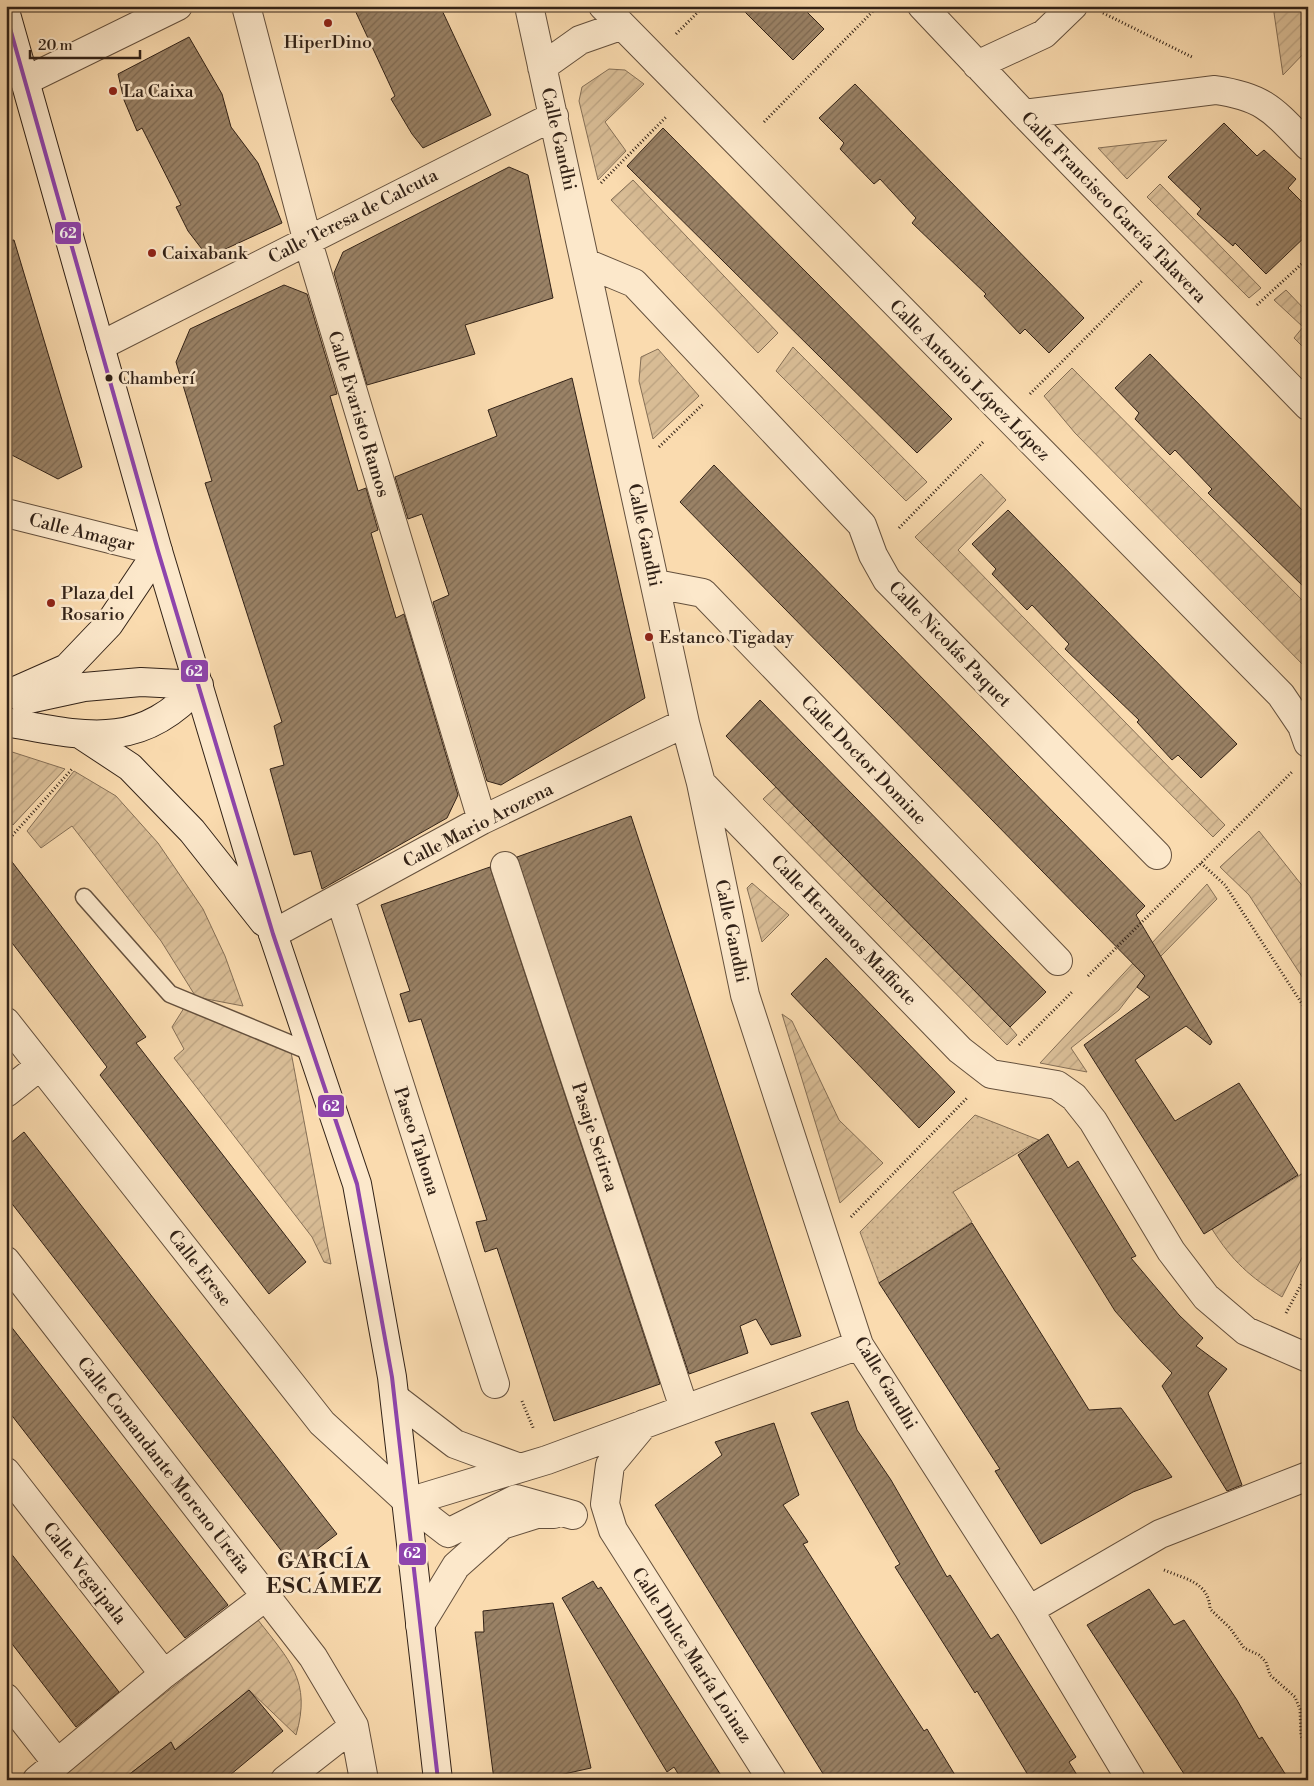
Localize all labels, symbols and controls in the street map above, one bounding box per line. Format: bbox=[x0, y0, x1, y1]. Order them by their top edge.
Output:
marker: HiperDino bbox=[322, 17, 334, 29]
scale bar bbox=[30, 28, 140, 60]
place label: HiperDino bbox=[284, 31, 372, 54]
text: 20 m bbox=[38, 36, 73, 55]
place label: La Caixa bbox=[123, 80, 195, 103]
marker: La Caixa bbox=[107, 85, 119, 97]
street label: Calle Gandhi bbox=[536, 85, 582, 193]
street label: Calle Francisco García Talavera bbox=[1016, 107, 1212, 309]
street label: Calle Teresa de Calcuta bbox=[265, 163, 443, 269]
line badge: 62 bbox=[54, 221, 82, 245]
text: 62 bbox=[59, 225, 77, 243]
place label: Caixabank bbox=[162, 242, 249, 265]
marker: Caixabank bbox=[146, 247, 158, 259]
street label: Calle Antonio López López bbox=[884, 295, 1055, 466]
street label: Calle Evaristo Ramos bbox=[322, 328, 395, 500]
place label: Chamberí bbox=[118, 368, 196, 390]
marker: Chamberí bbox=[104, 373, 114, 383]
street label: Calle Gandhi bbox=[622, 481, 667, 589]
street label: Calle Amagar bbox=[27, 508, 137, 557]
street label: Calle Nicolás Paquet bbox=[883, 576, 1016, 713]
place label: Plaza del Rosario bbox=[61, 582, 135, 626]
marker: Plaza del Rosario bbox=[45, 597, 57, 609]
place label: Estanco Tigaday bbox=[659, 626, 794, 649]
marker: Estanco Tigaday bbox=[643, 631, 655, 643]
line badge: 62 bbox=[180, 659, 209, 683]
text: 62 bbox=[185, 663, 203, 681]
street label: Calle Doctor Domine bbox=[796, 691, 931, 830]
street label: Calle Mario Arozena bbox=[399, 777, 558, 873]
street label: Calle Hermanos Maffiote bbox=[766, 850, 921, 1010]
street label: Calle Gandhi bbox=[709, 877, 754, 985]
street label: Pasaje Setirea bbox=[566, 1080, 623, 1196]
street label: Paseo Tahona bbox=[388, 1084, 445, 1199]
line badge: 62 bbox=[317, 1094, 345, 1118]
text: 62 bbox=[322, 1098, 340, 1116]
street label: Calle Erese bbox=[163, 1225, 237, 1311]
street label: Calle Gandhi bbox=[849, 1332, 922, 1434]
street label: Calle Comandante Moreno Ureña bbox=[72, 1352, 256, 1579]
street label: Calle Vegaipala bbox=[37, 1517, 132, 1630]
line badge: 62 bbox=[398, 1542, 427, 1566]
text: 62 bbox=[403, 1545, 421, 1563]
district label: GARCÍA ESCÁMEZ bbox=[266, 1546, 382, 1600]
street label: Calle Dulce María Loinaz bbox=[626, 1563, 757, 1747]

